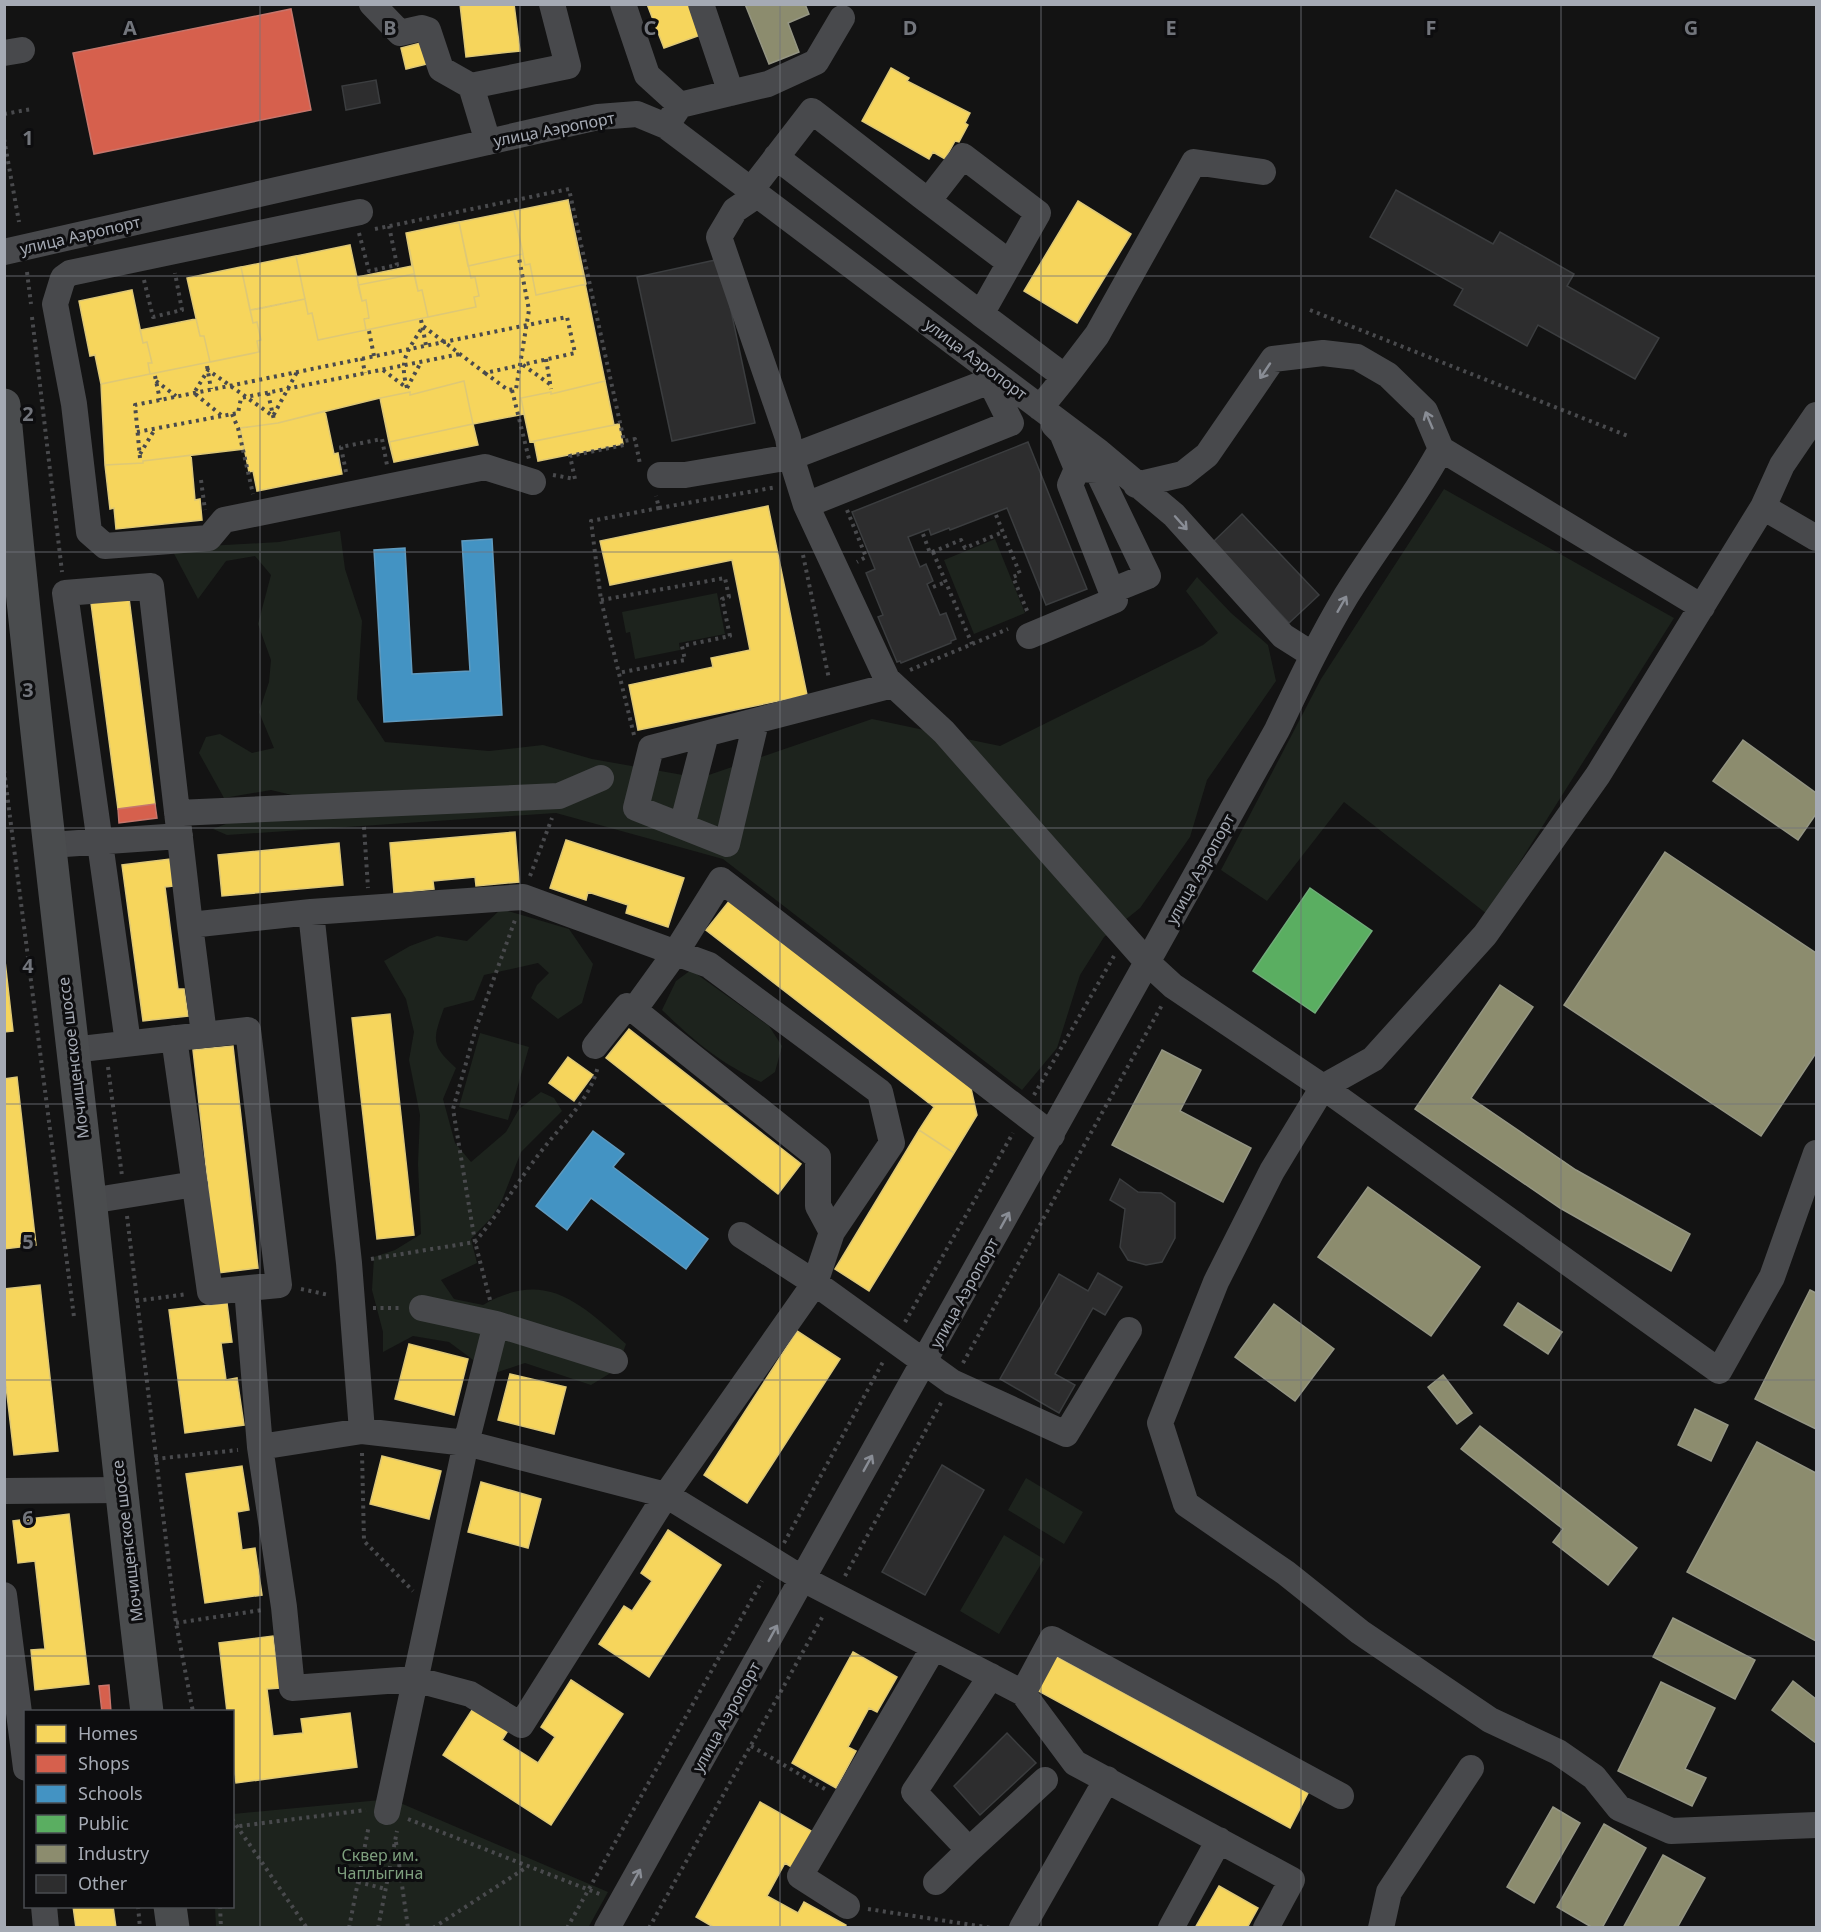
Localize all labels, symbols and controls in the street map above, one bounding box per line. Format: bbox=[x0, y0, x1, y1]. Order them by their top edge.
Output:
text: A bbox=[123, 14, 137, 41]
text: B bbox=[383, 14, 397, 41]
text: C bbox=[644, 14, 657, 41]
text: D bbox=[903, 14, 917, 41]
text: E bbox=[1165, 14, 1177, 41]
text: F bbox=[1426, 14, 1436, 41]
text: G bbox=[1684, 14, 1698, 41]
street label: улица Аэропорт bbox=[491, 106, 617, 152]
text: 1 bbox=[22, 124, 34, 151]
street label: улица Аэропорт bbox=[18, 210, 143, 260]
street label: улица Аэропорт bbox=[920, 313, 1032, 405]
one-way arrow bbox=[1259, 362, 1272, 379]
text: 2 bbox=[22, 400, 34, 427]
one-way arrow bbox=[1422, 411, 1434, 429]
one-way arrow bbox=[1174, 515, 1188, 530]
one-way arrow bbox=[1336, 596, 1348, 613]
text: 3 bbox=[22, 676, 34, 703]
street label: улица Аэропорт bbox=[1161, 809, 1240, 928]
text: 4 bbox=[22, 952, 34, 979]
street label: Мочищенское шоссе bbox=[52, 976, 94, 1140]
one-way arrow bbox=[999, 1212, 1011, 1229]
text: 5 bbox=[22, 1228, 34, 1255]
street label: улица Аэропорт bbox=[925, 1233, 1004, 1352]
one-way arrow bbox=[862, 1455, 874, 1472]
street label: Мочищенское шоссе bbox=[106, 1459, 148, 1623]
text: 6 bbox=[22, 1504, 34, 1531]
one-way arrow bbox=[767, 1625, 779, 1642]
street label: улица Аэропорт bbox=[687, 1657, 766, 1776]
legend bbox=[24, 1710, 234, 1908]
text: Homes bbox=[78, 1721, 138, 1745]
text: Shops bbox=[78, 1751, 130, 1775]
text: Schools bbox=[78, 1781, 143, 1805]
text: Public bbox=[78, 1811, 129, 1835]
text: Industry bbox=[78, 1841, 150, 1865]
park label: Сквер им. Чаплыгина bbox=[337, 1844, 423, 1884]
one-way arrow bbox=[631, 1868, 642, 1886]
text: Other bbox=[78, 1871, 128, 1895]

